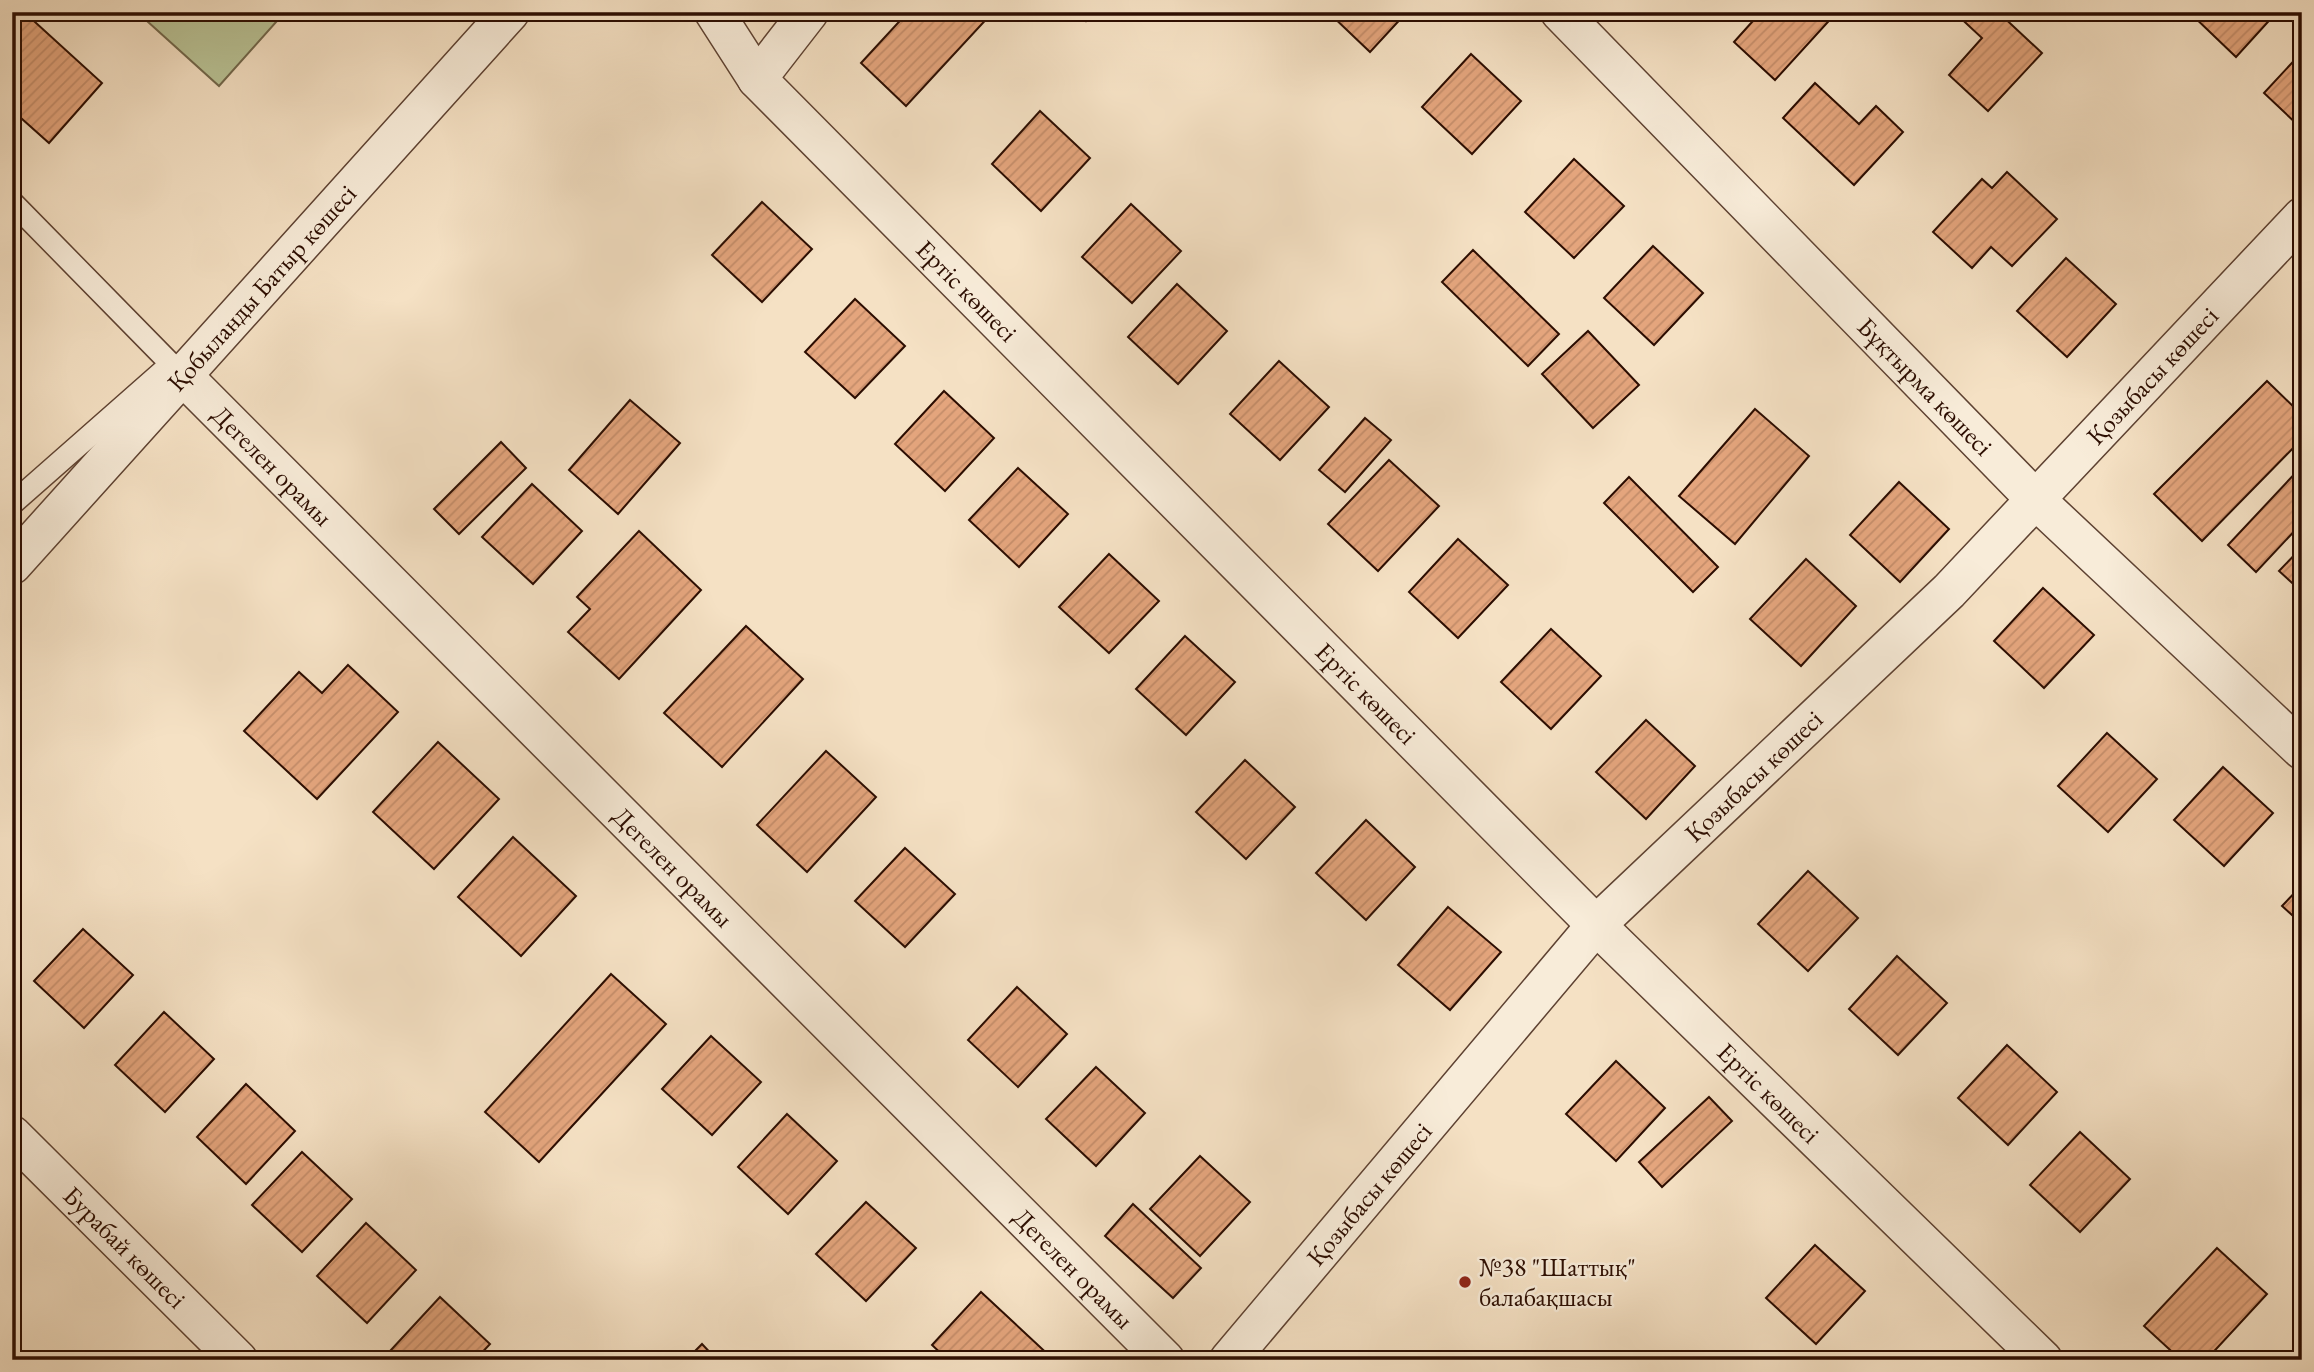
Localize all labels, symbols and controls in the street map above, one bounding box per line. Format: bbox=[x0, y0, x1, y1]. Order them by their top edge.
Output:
street label: Қобыланды Батыр көшесі bbox=[159, 177, 364, 399]
street label: Ертіс көшесі bbox=[909, 232, 1025, 349]
street label: Қозыбасы көшесі bbox=[2079, 299, 2226, 452]
street label: Бұқтырма көшесі bbox=[1850, 310, 2000, 463]
street label: Дегелен орамы bbox=[205, 398, 340, 533]
street label: Ертіс көшесі bbox=[1308, 635, 1424, 752]
street label: Қозыбасы көшесі bbox=[1677, 702, 1830, 850]
street label: Дегелен орамы bbox=[605, 799, 741, 935]
street label: Ертіс көшесі bbox=[1710, 1035, 1827, 1151]
street label: Қозыбасы көшесі bbox=[1299, 1115, 1439, 1273]
street label: Бурабай көшесі bbox=[56, 1179, 193, 1316]
street label: Дегелен орамы bbox=[1006, 1200, 1141, 1336]
place label: №38 "Шаттық" балабақшасы bbox=[1479, 1250, 1636, 1314]
marker: №38 "Шаттық" балабақшасы bbox=[1457, 1274, 1473, 1290]

